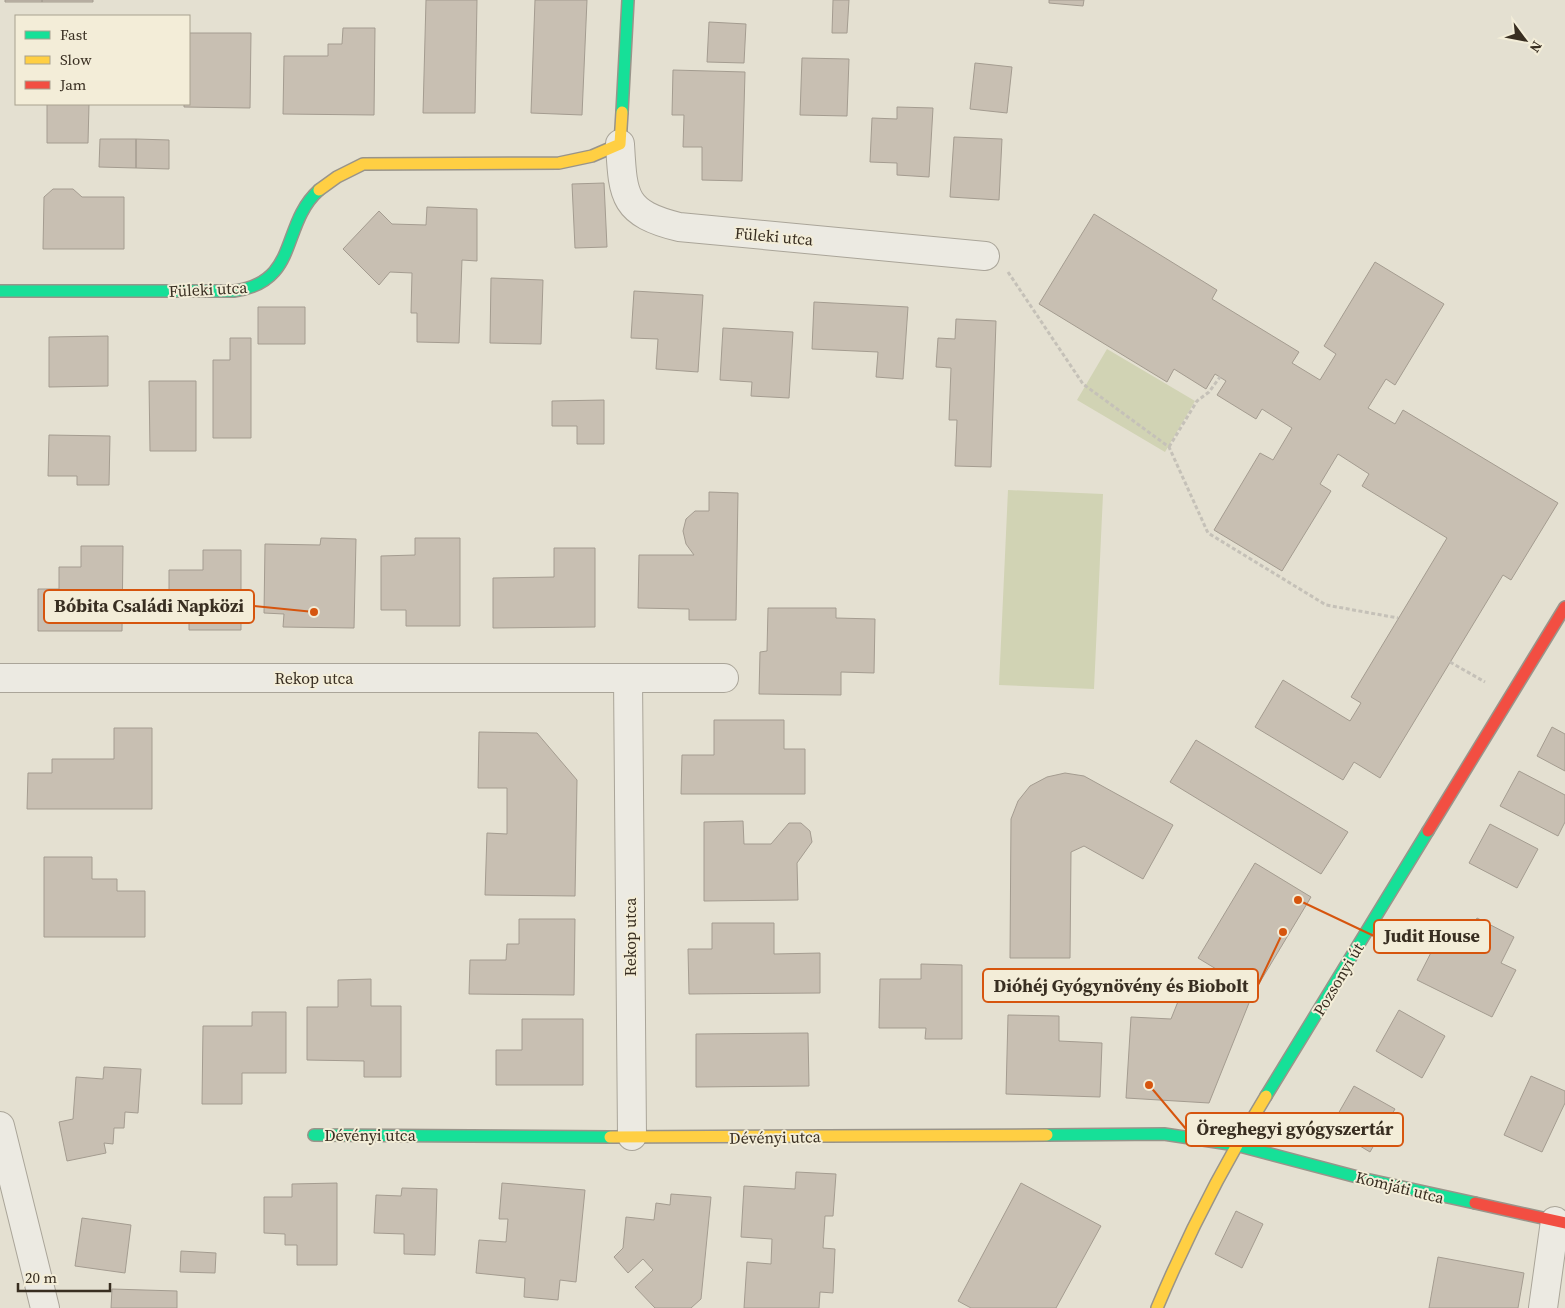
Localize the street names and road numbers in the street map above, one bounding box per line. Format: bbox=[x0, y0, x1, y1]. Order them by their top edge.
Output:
street label: Füleki utca bbox=[734, 222, 815, 250]
street label: Füleki utca bbox=[168, 276, 249, 302]
street label: Rekop utca bbox=[275, 667, 354, 689]
street label: Rekop utca bbox=[619, 897, 641, 976]
street label: Pozsonyi út bbox=[1308, 938, 1369, 1020]
street label: Dévényi utca bbox=[324, 1124, 417, 1146]
street label: Dévényi utca bbox=[729, 1125, 822, 1149]
street label: Komjáti utca bbox=[1354, 1165, 1447, 1209]

